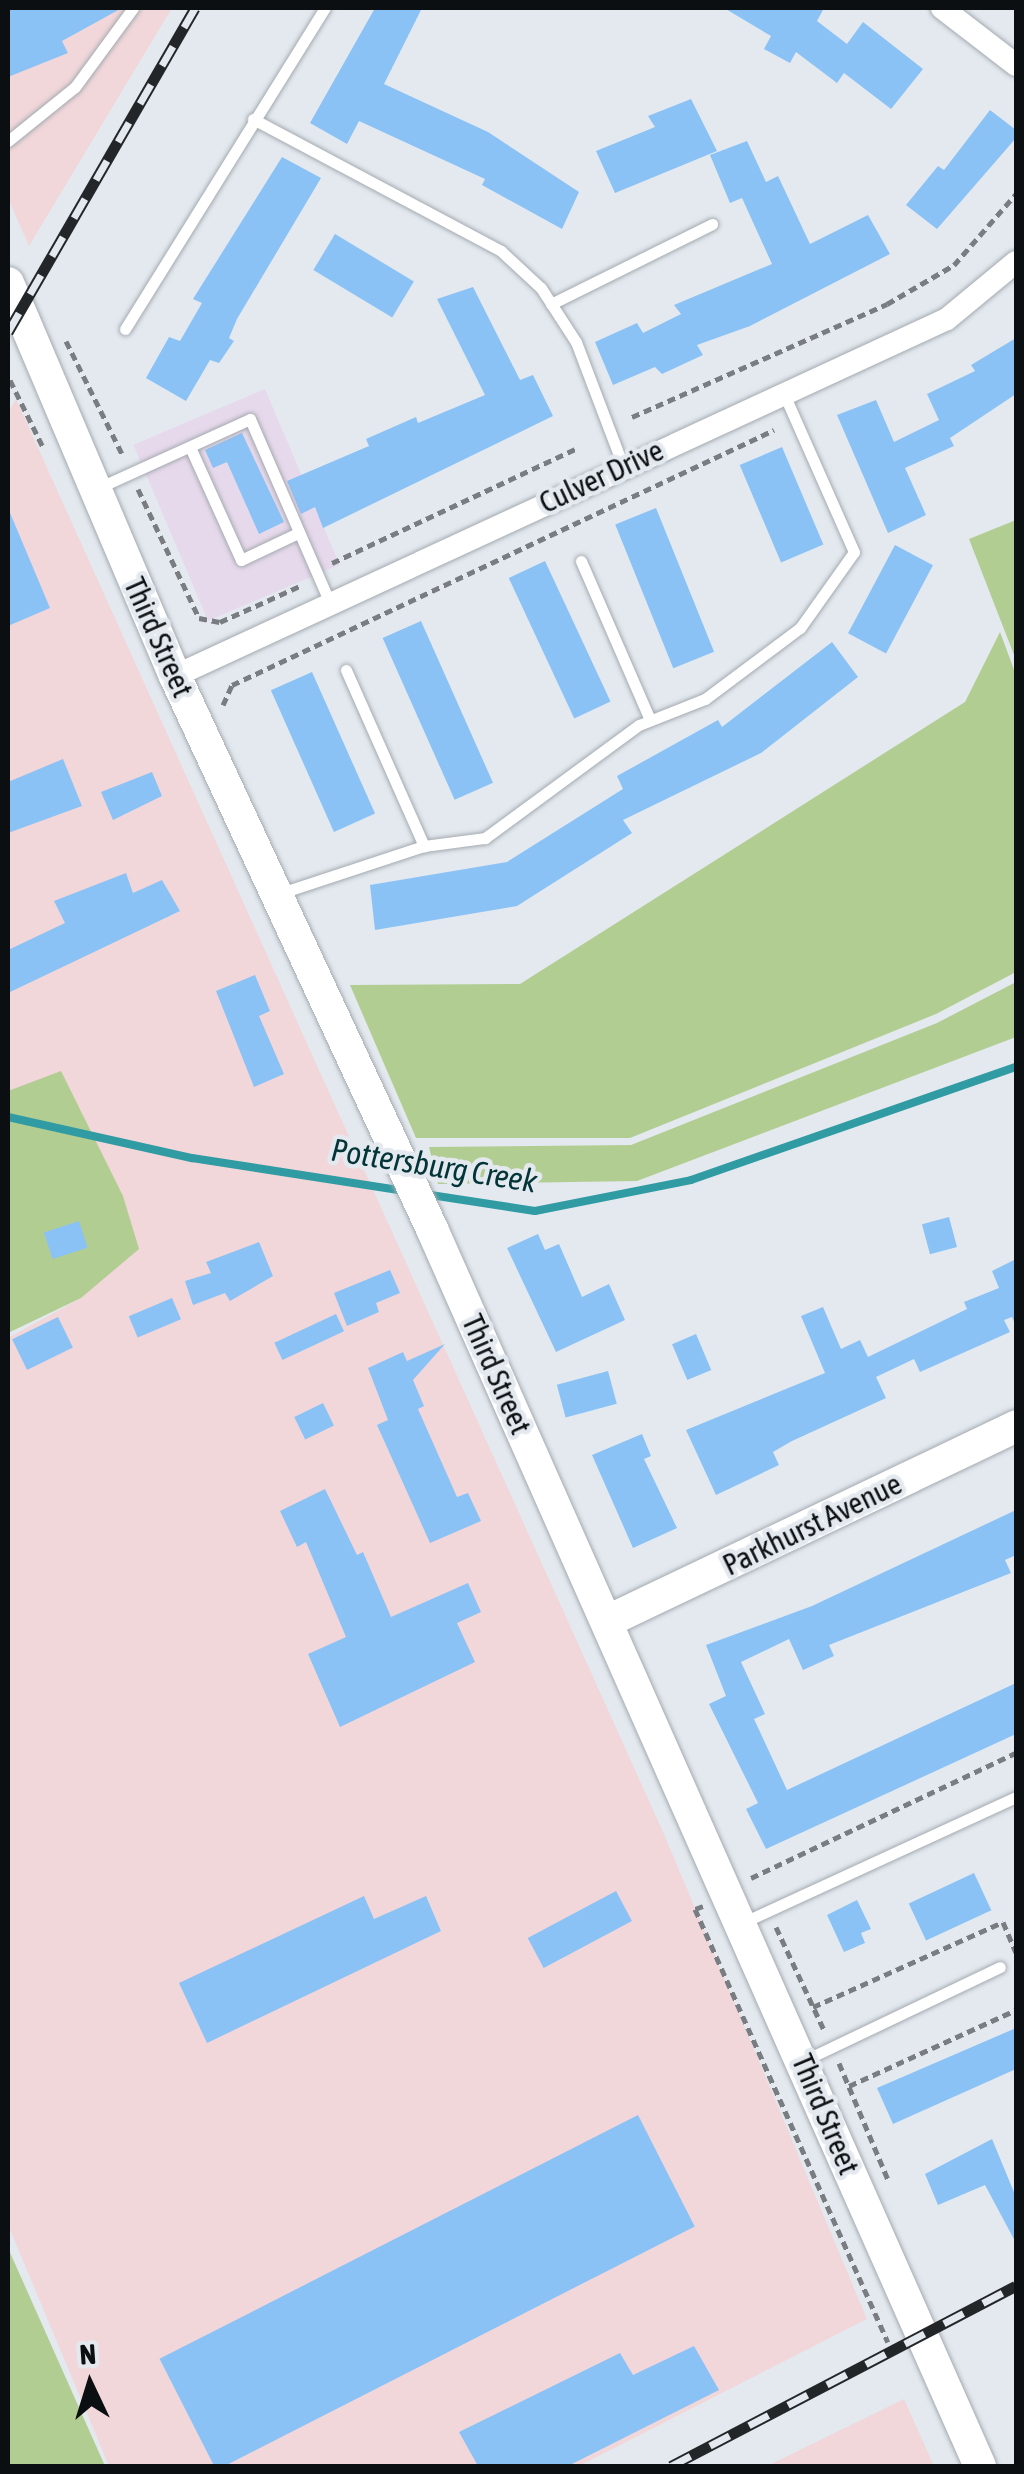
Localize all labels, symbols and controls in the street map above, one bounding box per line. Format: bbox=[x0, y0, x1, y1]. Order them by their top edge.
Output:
street label: Culver Drive bbox=[533, 432, 669, 520]
street label: Third Street bbox=[117, 572, 201, 702]
water label: Pottersburg Creek bbox=[328, 1131, 540, 1201]
street label: Third Street bbox=[455, 1309, 539, 1439]
street label: Parkhurst Avenue bbox=[717, 1465, 907, 1583]
street label: Third Street bbox=[785, 2049, 867, 2179]
north arrow bbox=[40, 2334, 140, 2434]
text: N bbox=[79, 2338, 97, 2371]

